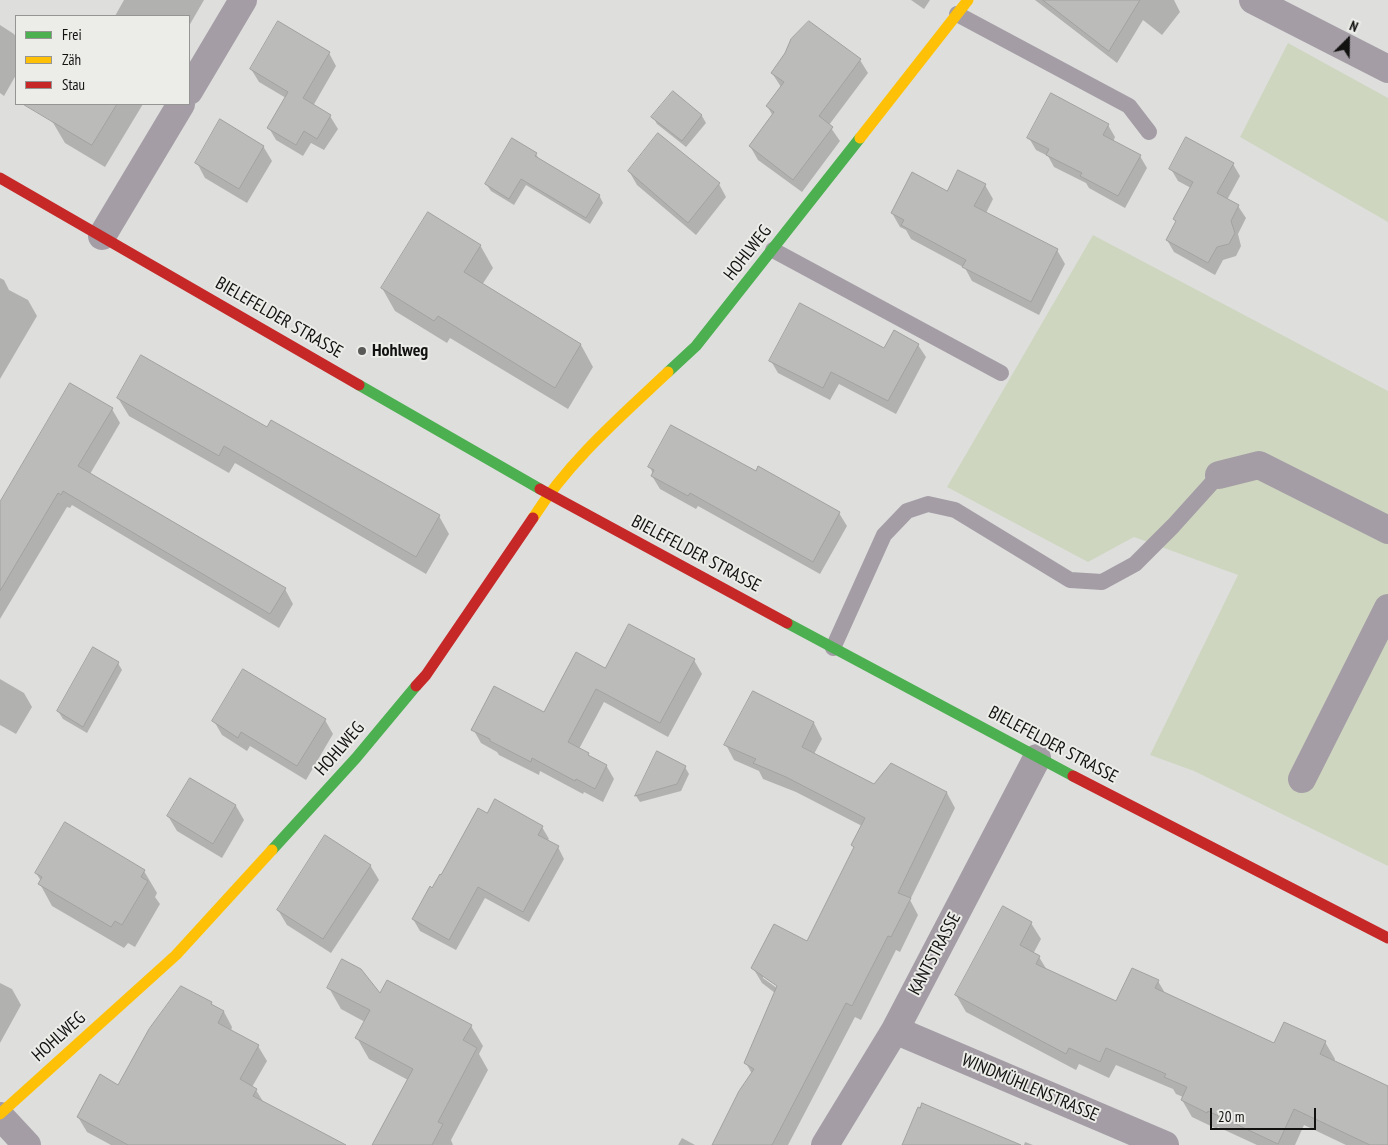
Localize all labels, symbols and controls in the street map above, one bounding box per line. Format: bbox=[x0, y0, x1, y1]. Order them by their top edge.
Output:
legend bbox=[15, 15, 190, 105]
north arrow bbox=[1323, 15, 1373, 65]
text: N bbox=[1347, 16, 1361, 36]
text: Frei bbox=[62, 25, 82, 44]
text: Zäh bbox=[62, 50, 81, 69]
text: Stau bbox=[62, 75, 85, 94]
street label: HOHLWEG bbox=[720, 221, 776, 285]
street label: BIELEFELDER STRASSE bbox=[211, 273, 347, 363]
place label: Hohlweg bbox=[372, 340, 428, 362]
marker: Hohlweg bbox=[356, 345, 368, 357]
street label: BIELEFELDER STRASSE bbox=[628, 511, 764, 597]
street label: BIELEFELDER STRASSE bbox=[985, 702, 1121, 788]
street label: HOHLWEG bbox=[311, 718, 369, 780]
street label: KANTSTRASSE bbox=[904, 909, 966, 999]
street label: HOHLWEG bbox=[28, 1007, 90, 1067]
street label: WINDMÜHLENSTRASSE bbox=[958, 1049, 1102, 1127]
scale bar bbox=[1213, 1098, 1319, 1130]
text: 20 m bbox=[1218, 1107, 1244, 1126]

